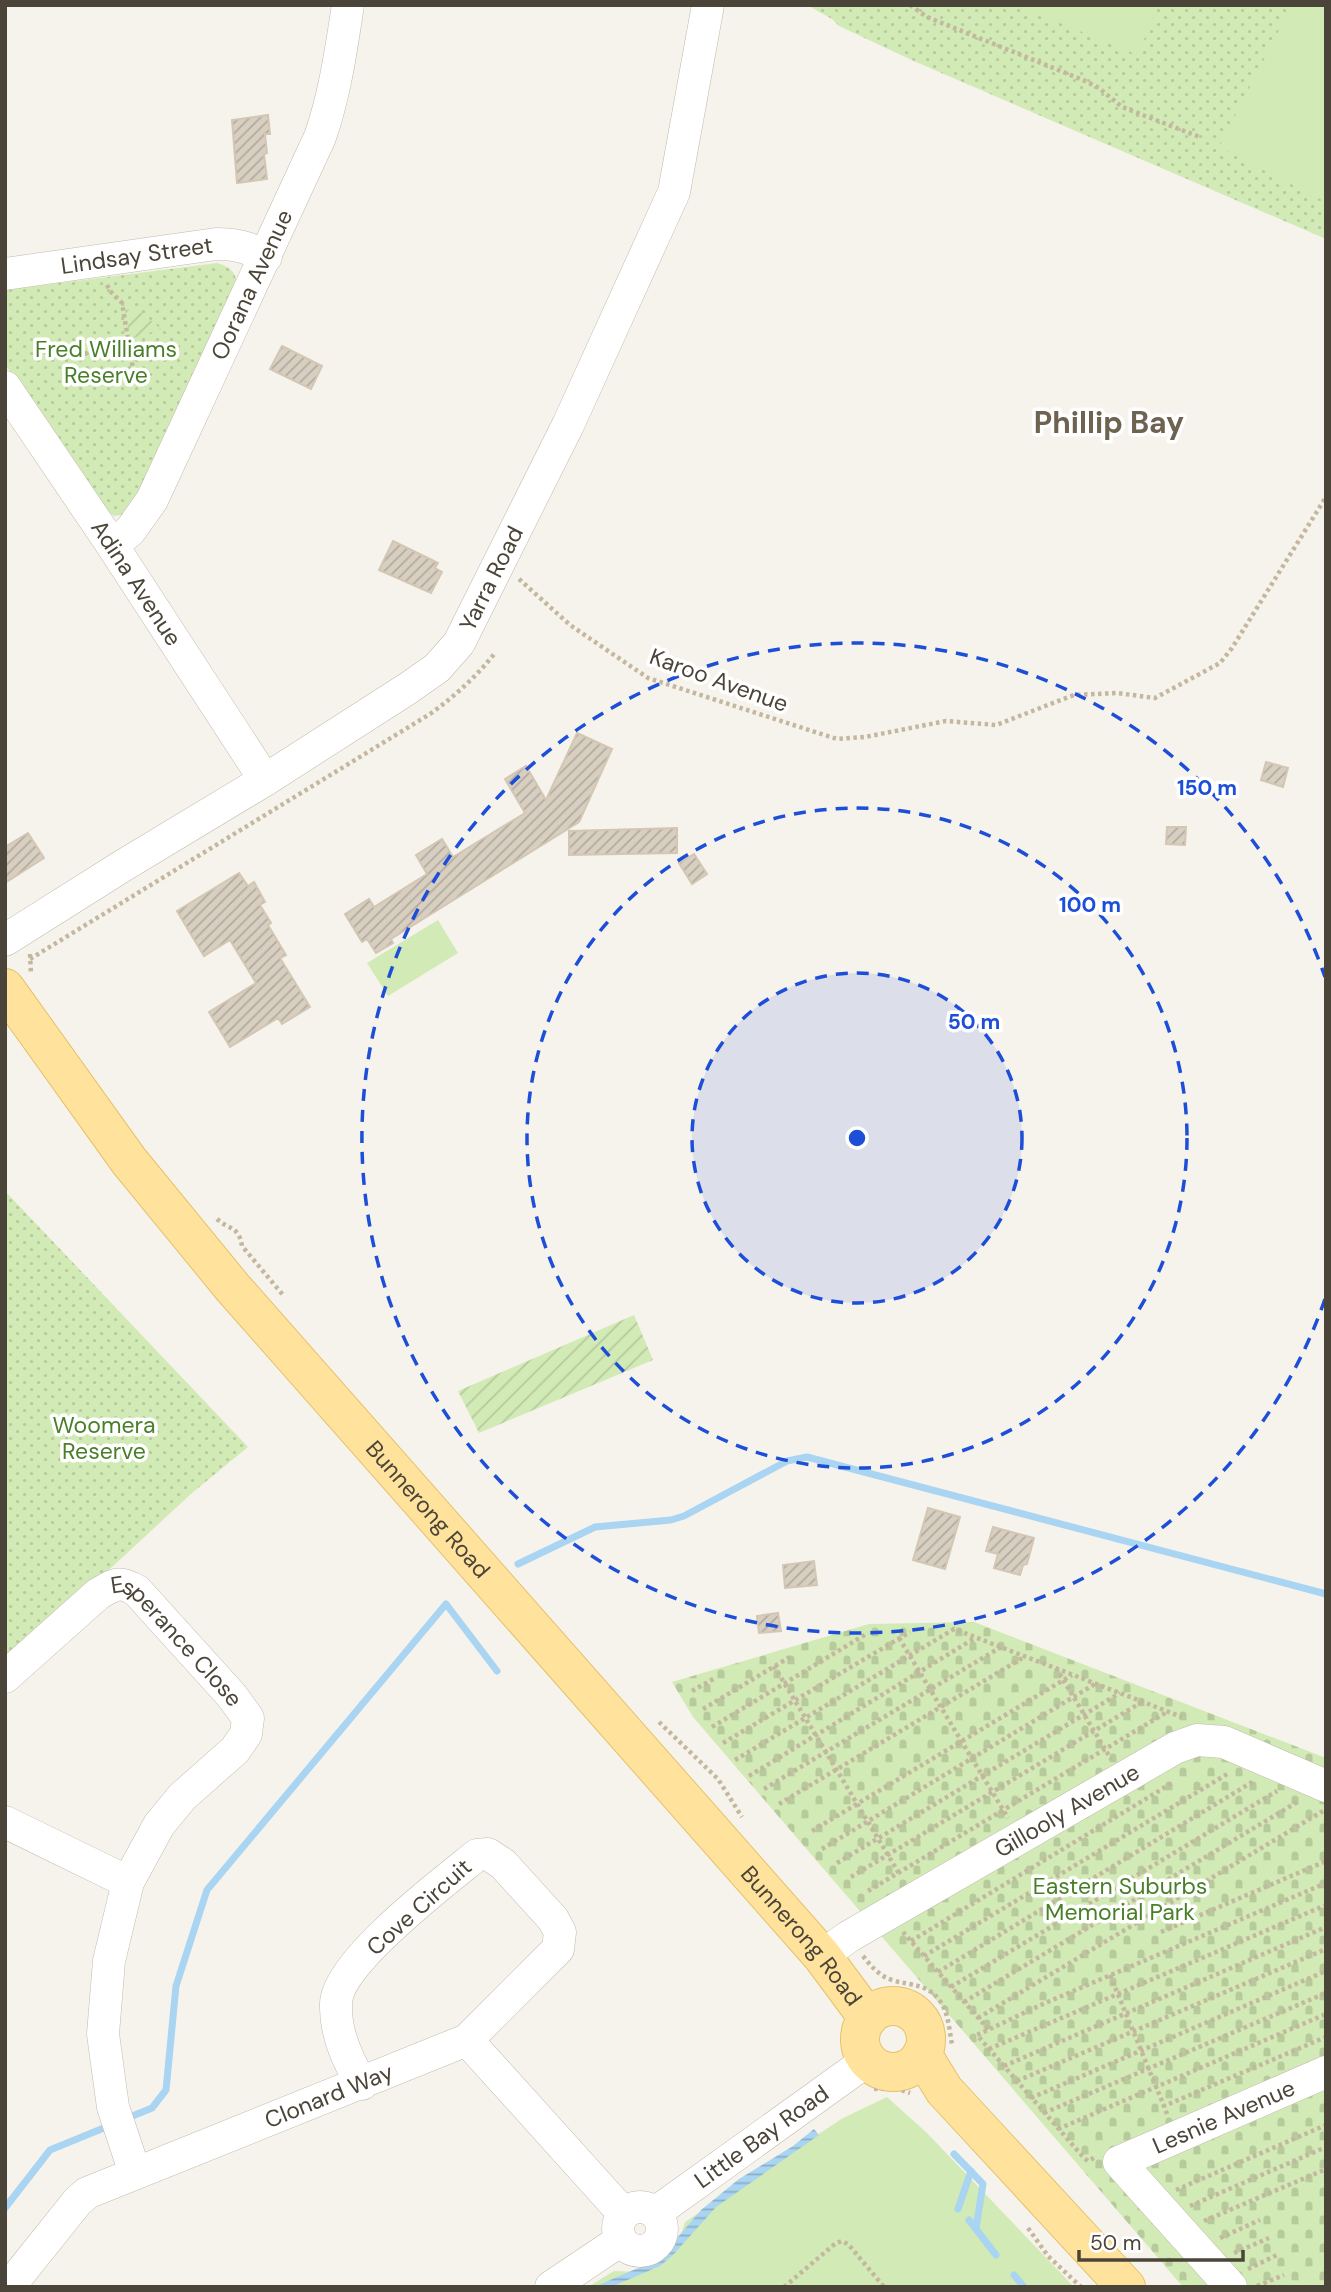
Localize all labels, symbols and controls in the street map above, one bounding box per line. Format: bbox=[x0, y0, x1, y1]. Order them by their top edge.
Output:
street label: Oorana Avenue bbox=[204, 205, 299, 365]
street label: Lindsay Street bbox=[59, 230, 215, 281]
park label: Fred Williams Reserve bbox=[35, 334, 177, 390]
district label: Phillip Bay bbox=[1034, 403, 1184, 442]
street label: Adina Avenue bbox=[84, 514, 189, 652]
street label: Yarra Road bbox=[452, 521, 530, 636]
street label: Karoo Avenue bbox=[646, 641, 792, 719]
text: 150 m bbox=[1177, 774, 1237, 802]
text: 100 m bbox=[1059, 891, 1121, 919]
text: 50 m bbox=[948, 1008, 1000, 1036]
centre of rings bbox=[845, 1126, 869, 1150]
park label: Woomera Reserve bbox=[53, 1410, 155, 1466]
street label: Bunnerong Road bbox=[359, 1434, 497, 1584]
street label: Esperance Close bbox=[109, 1569, 250, 1712]
street label: Gillooly Avenue bbox=[989, 1757, 1145, 1864]
street label: Cove Circuit bbox=[360, 1852, 478, 1962]
street label: Bunnerong Road bbox=[734, 1859, 869, 2012]
park label: Eastern Suburbs Memorial Park bbox=[1033, 1871, 1207, 1927]
street label: Clonard Way bbox=[260, 2056, 398, 2135]
street label: Lesnie Avenue bbox=[1148, 2072, 1300, 2161]
street label: Little Bay Road bbox=[688, 2078, 835, 2195]
scale bar bbox=[1079, 2218, 1244, 2262]
text: 50 m bbox=[1090, 2229, 1141, 2257]

